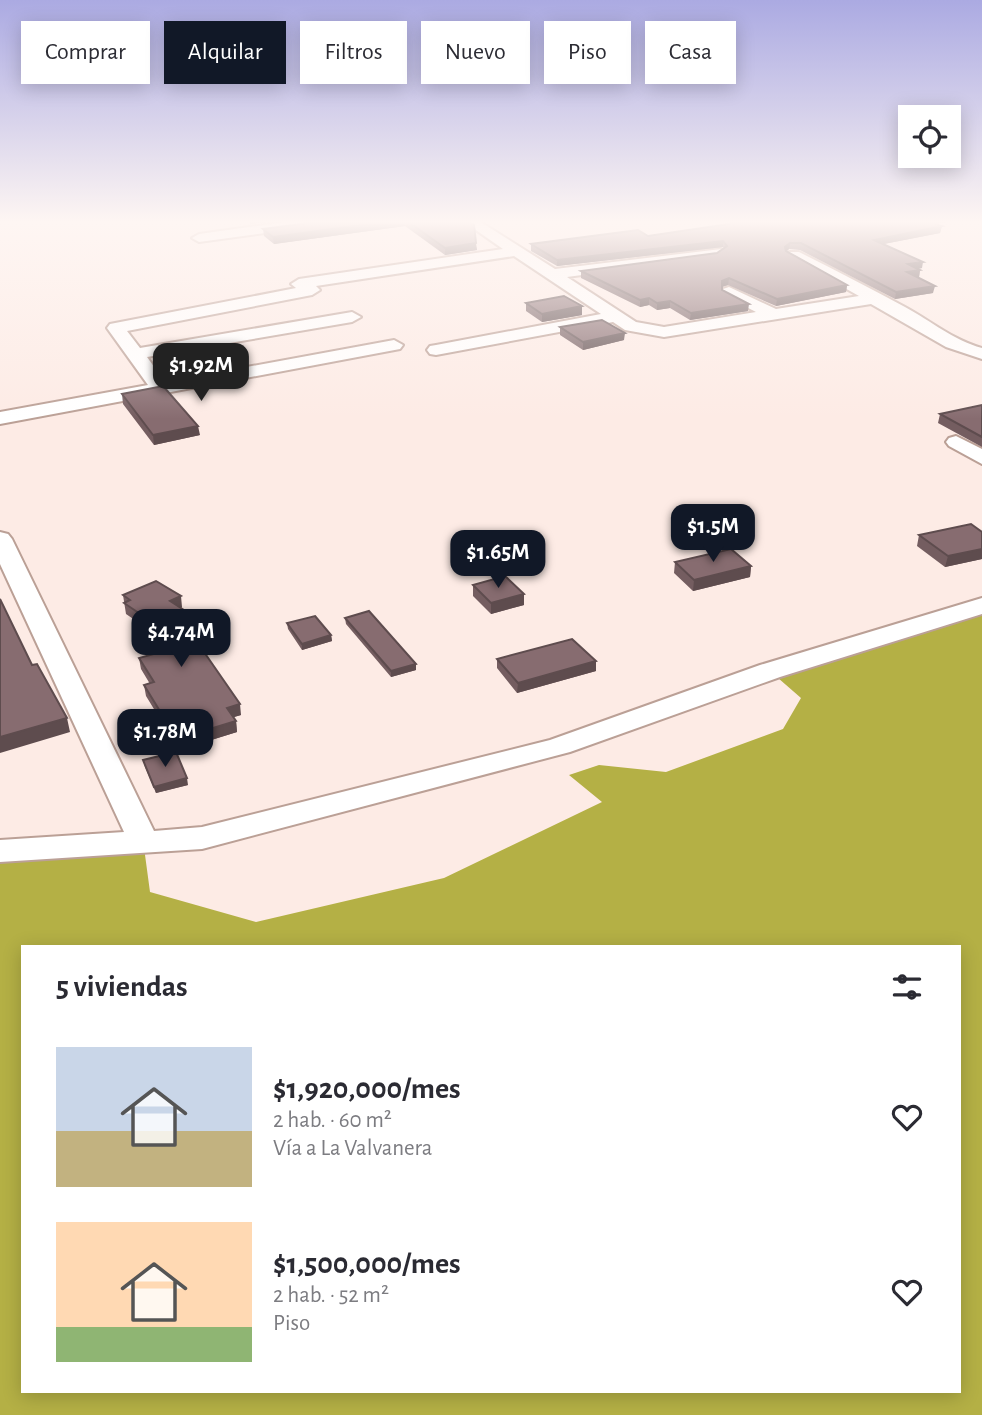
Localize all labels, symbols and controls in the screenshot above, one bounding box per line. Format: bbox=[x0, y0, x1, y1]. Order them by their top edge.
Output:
chip: Comprar bbox=[21, 21, 150, 84]
chip: Alquilar bbox=[164, 21, 286, 84]
chip: Filtros bbox=[300, 21, 407, 84]
chip: Nuevo bbox=[421, 21, 530, 84]
chip: Piso bbox=[544, 21, 631, 84]
chip: Casa bbox=[645, 21, 736, 84]
map controls bbox=[898, 105, 961, 168]
button: locate bbox=[898, 105, 961, 168]
pin: $1.92M bbox=[144, 344, 258, 403]
text: $1.92M bbox=[169, 354, 233, 377]
pin: $1.5M bbox=[664, 504, 762, 564]
text: $1.5M bbox=[687, 515, 739, 538]
pin: $1.65M bbox=[441, 530, 555, 590]
text: $1.65M bbox=[466, 541, 530, 564]
pin: $4.74M bbox=[124, 610, 238, 669]
text: $4.74M bbox=[147, 620, 215, 643]
pin: $1.78M bbox=[108, 710, 222, 769]
text: $1.78M bbox=[133, 720, 197, 743]
icon: filters bbox=[888, 968, 926, 1006]
text: 5 viviendas bbox=[56, 972, 188, 1002]
text: $1,920,000/mes bbox=[273, 1074, 461, 1104]
icon: home bbox=[112, 1075, 196, 1159]
icon: heart bbox=[888, 1098, 926, 1136]
text: 2 hab. · 60 m² bbox=[273, 1109, 392, 1132]
text: Vía a La Valvanera bbox=[273, 1137, 432, 1160]
text: $1,500,000/mes bbox=[273, 1249, 461, 1279]
icon: home bbox=[112, 1250, 196, 1334]
icon: heart bbox=[888, 1273, 926, 1311]
text: 2 hab. · 52 m² bbox=[273, 1284, 389, 1307]
text: Piso bbox=[273, 1312, 310, 1335]

